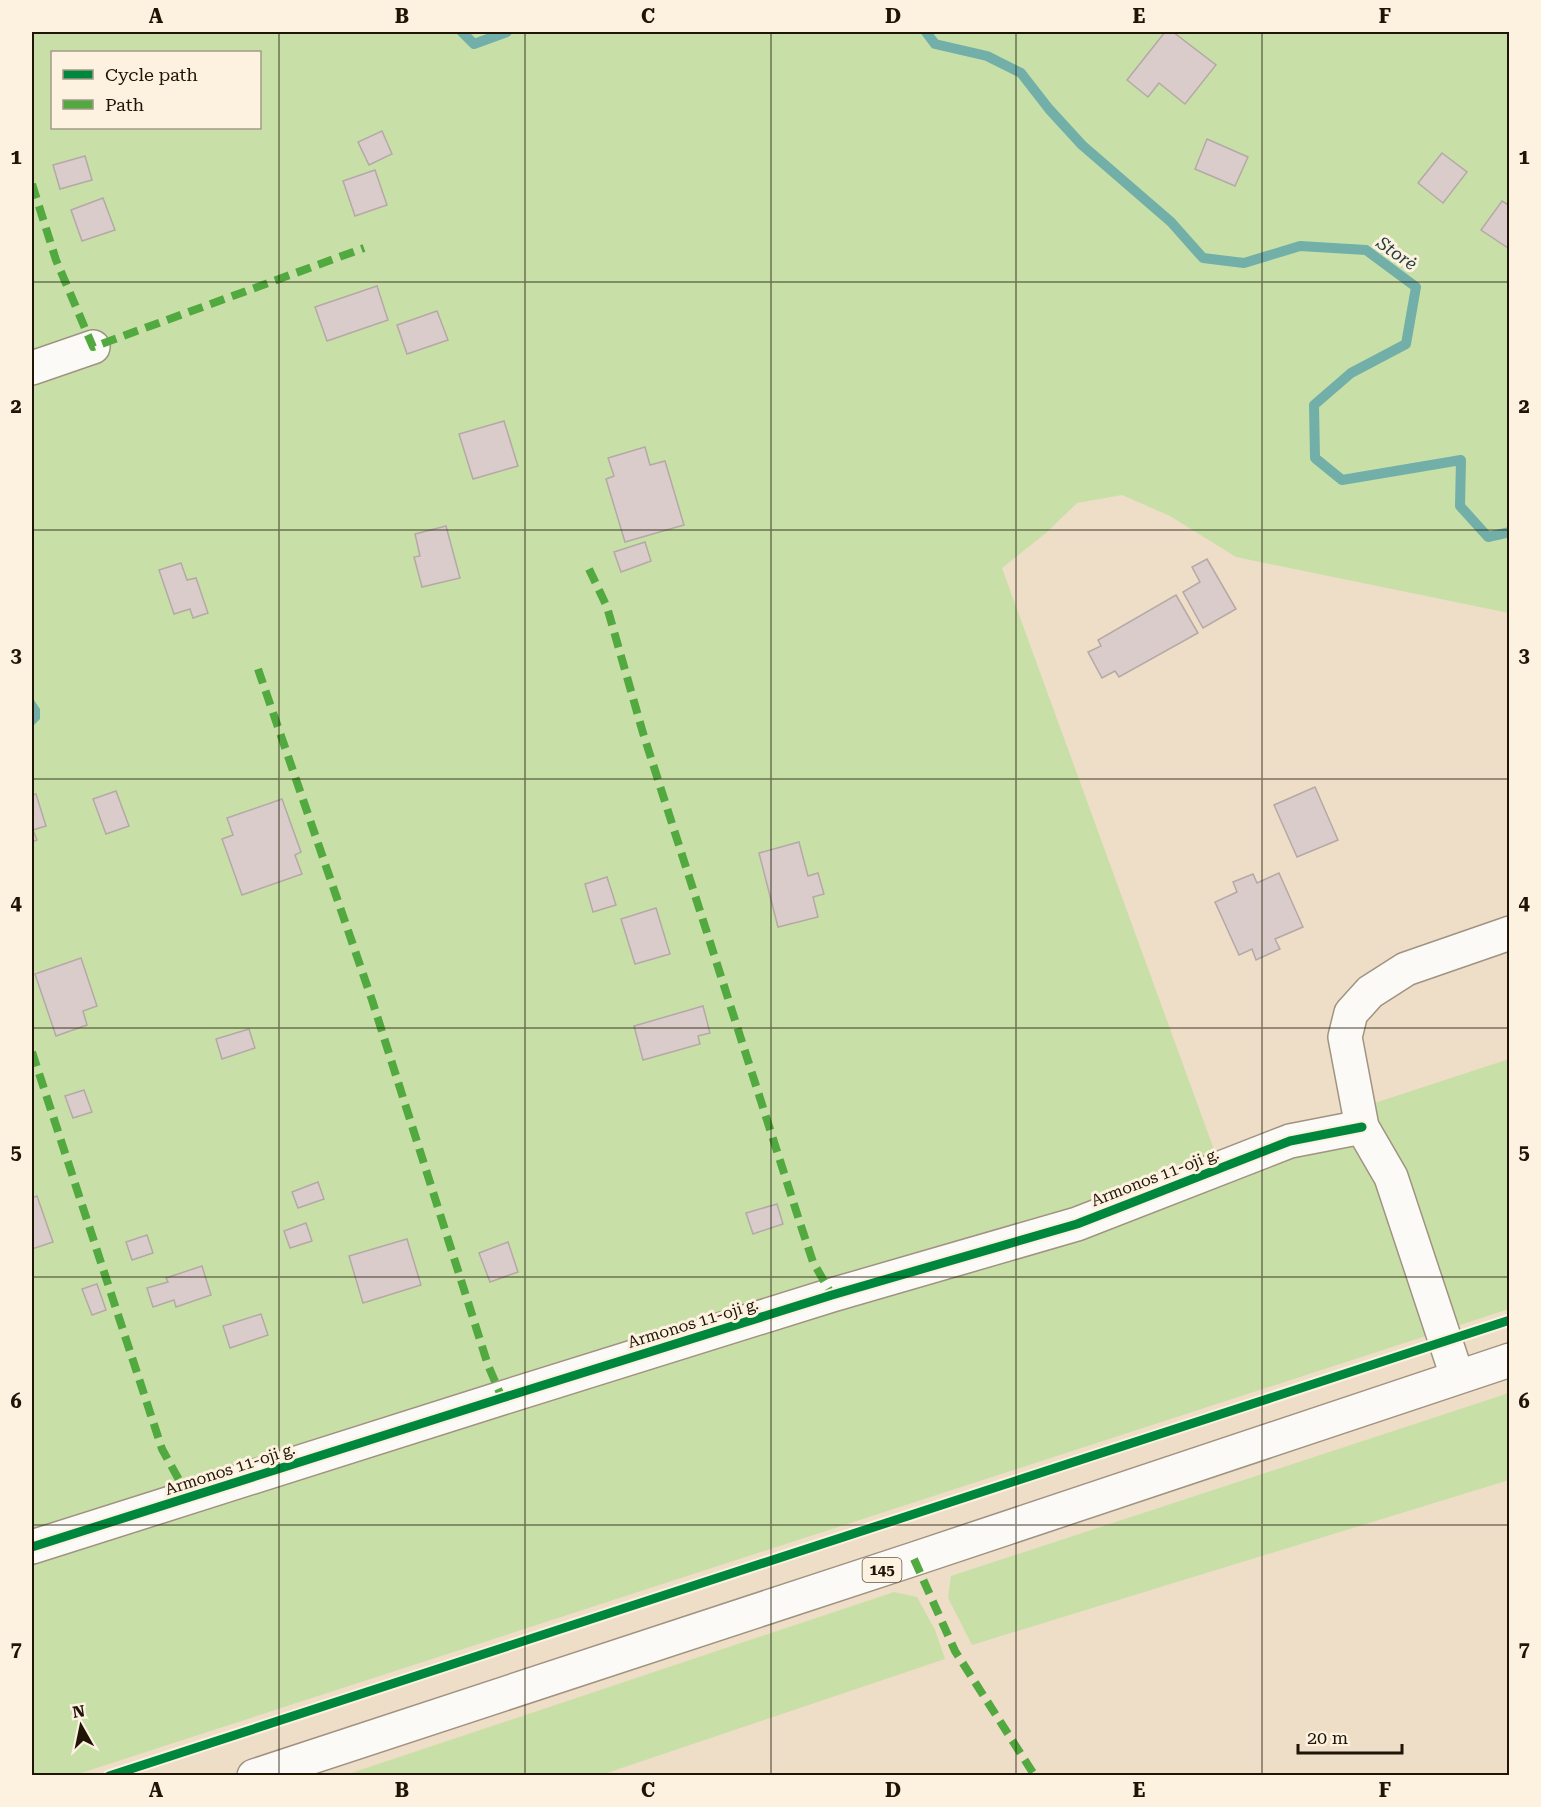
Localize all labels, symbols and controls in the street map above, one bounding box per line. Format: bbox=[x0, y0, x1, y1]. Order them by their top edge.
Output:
text: A bbox=[149, 4, 164, 28]
text: B bbox=[395, 4, 409, 28]
text: C bbox=[641, 4, 655, 28]
text: D bbox=[885, 4, 901, 28]
text: E bbox=[1133, 4, 1146, 28]
text: F bbox=[1379, 4, 1391, 28]
legend bbox=[51, 51, 261, 129]
text: Cycle path bbox=[105, 64, 198, 85]
text: Path bbox=[105, 94, 144, 115]
text: 1 bbox=[10, 145, 22, 169]
text: 1 bbox=[1518, 145, 1530, 169]
water label: Storė bbox=[1372, 231, 1421, 274]
text: 2 bbox=[10, 394, 22, 418]
text: 2 bbox=[1518, 394, 1530, 418]
text: 3 bbox=[10, 643, 22, 667]
text: 3 bbox=[1518, 643, 1530, 667]
text: 4 bbox=[10, 891, 22, 915]
text: 4 bbox=[1518, 891, 1530, 915]
text: 5 bbox=[10, 1140, 22, 1164]
text: 5 bbox=[1518, 1140, 1530, 1164]
street label: Armonos 11-oji g. bbox=[1088, 1144, 1222, 1210]
street label: Armonos 11-oji g. bbox=[625, 1294, 761, 1352]
text: 6 bbox=[10, 1389, 22, 1413]
text: 6 bbox=[1518, 1389, 1530, 1413]
street label: Armonos 11-oji g. bbox=[163, 1439, 297, 1499]
road number: 145 bbox=[862, 1558, 902, 1582]
text: 7 bbox=[10, 1637, 22, 1661]
text: 7 bbox=[1518, 1637, 1530, 1661]
north arrow bbox=[51, 1696, 111, 1756]
text: N bbox=[71, 1701, 86, 1722]
scale bar bbox=[1298, 1717, 1402, 1755]
text: 20 m bbox=[1307, 1727, 1348, 1748]
text: A bbox=[149, 1778, 164, 1802]
text: B bbox=[395, 1778, 409, 1802]
text: C bbox=[641, 1778, 655, 1802]
text: D bbox=[885, 1778, 901, 1802]
text: E bbox=[1133, 1778, 1146, 1802]
text: F bbox=[1379, 1778, 1391, 1802]

